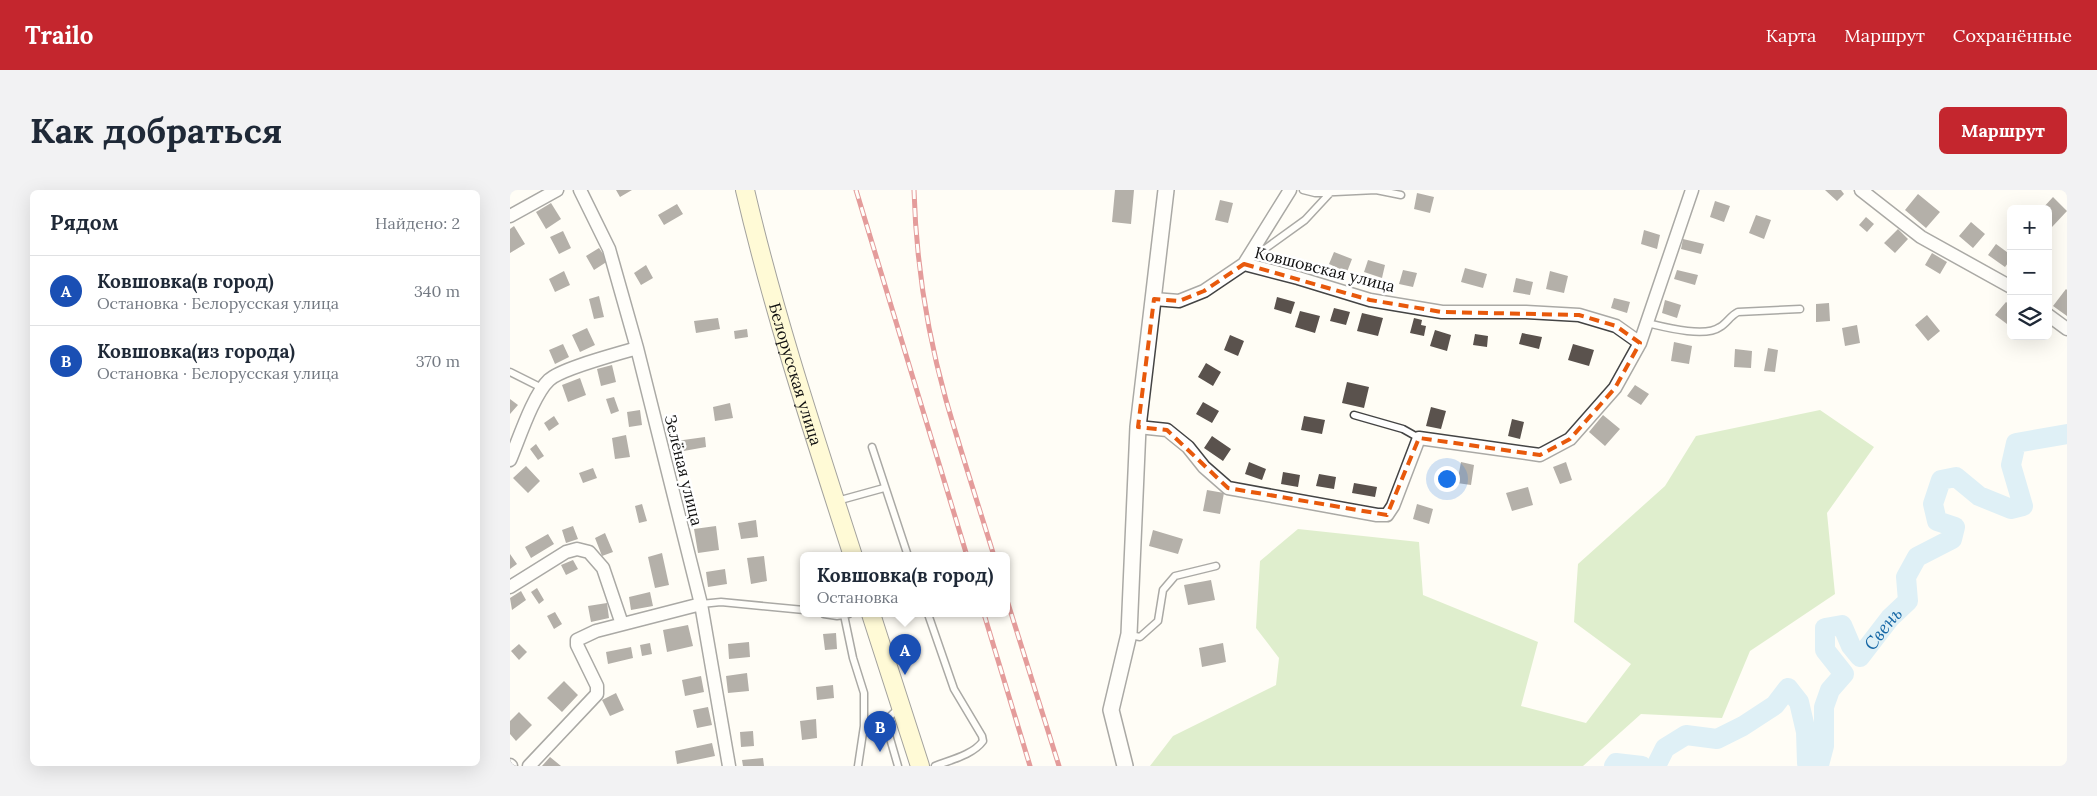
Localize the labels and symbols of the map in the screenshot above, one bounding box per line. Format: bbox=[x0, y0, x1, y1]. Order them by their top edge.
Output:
street label: Ковшовская улица bbox=[1253, 242, 1397, 296]
street label: Белорусская улица bbox=[765, 300, 827, 448]
street label: Зелёная улица bbox=[661, 412, 707, 528]
your location bbox=[1434, 466, 1460, 492]
water label: Свень bbox=[1858, 601, 1907, 654]
pin: A bbox=[889, 634, 921, 675]
pin: B bbox=[864, 711, 896, 752]

